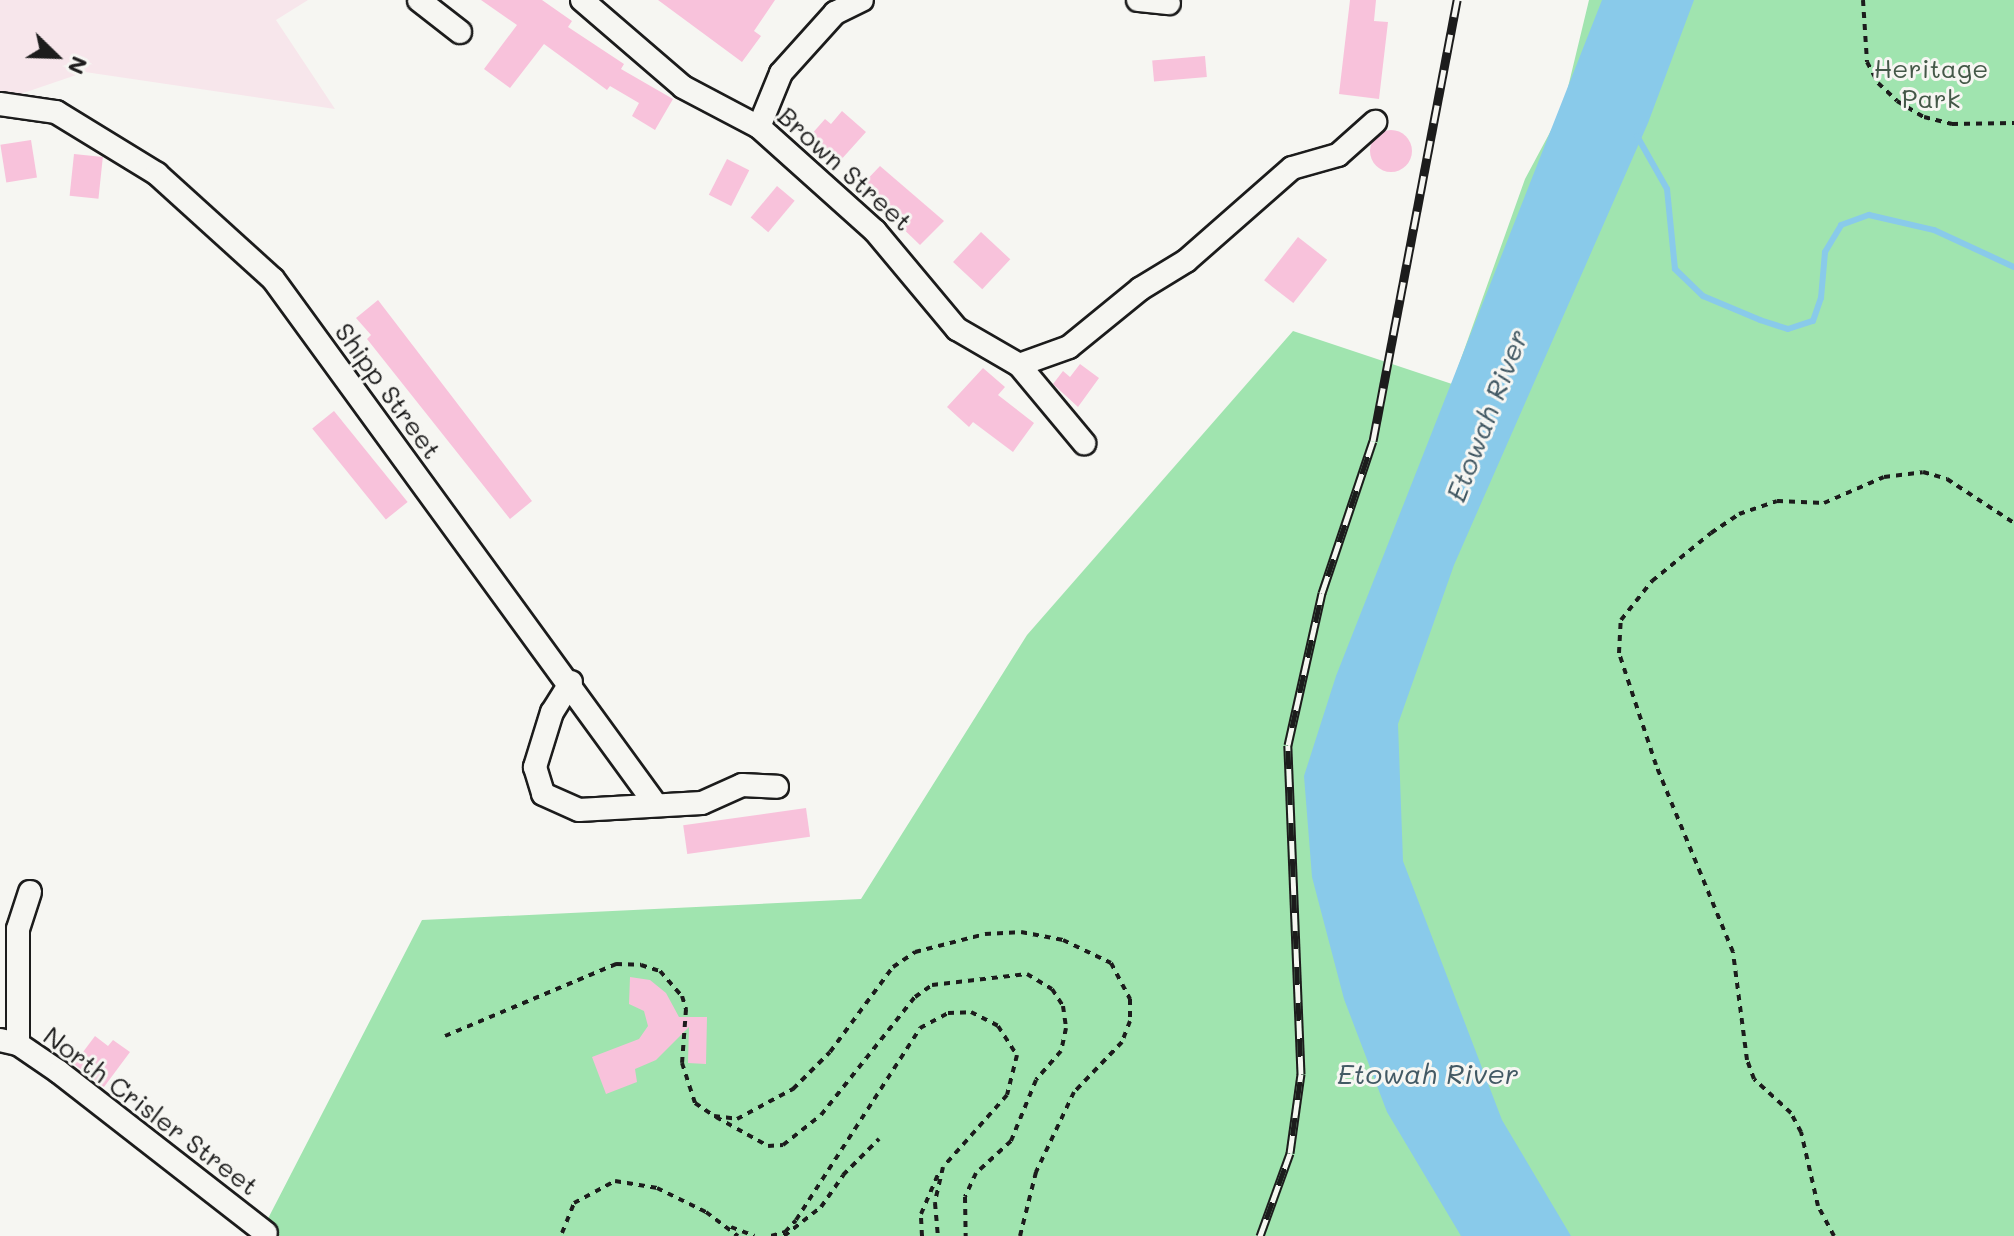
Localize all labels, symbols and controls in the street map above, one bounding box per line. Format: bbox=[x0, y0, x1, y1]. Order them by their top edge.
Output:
north arrow bbox=[16, 16, 96, 96]
text: N bbox=[62, 52, 95, 79]
park label: Heritage Park bbox=[1874, 53, 1988, 114]
street label: Brown Street bbox=[771, 100, 919, 238]
street label: Shipp Street bbox=[328, 317, 448, 465]
water label: Etowah River bbox=[1438, 324, 1534, 506]
street label: North Crisler Street bbox=[37, 1020, 265, 1202]
water label: Etowah River bbox=[1337, 1056, 1519, 1090]

